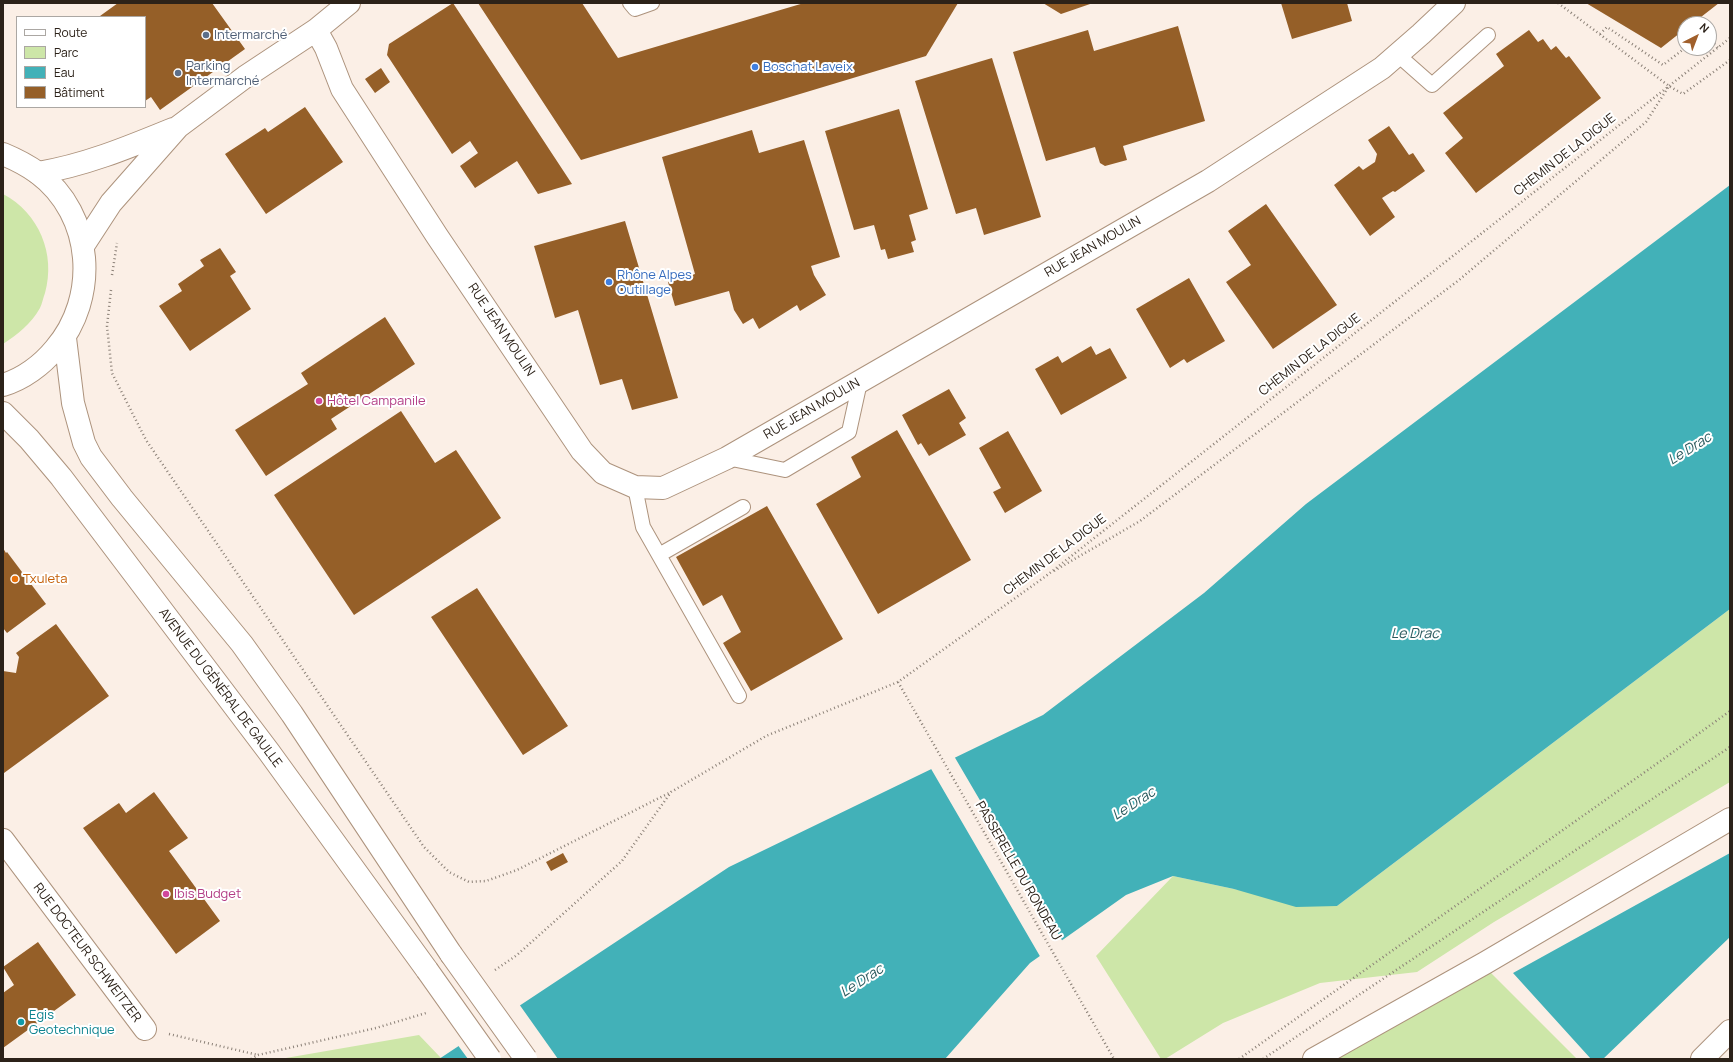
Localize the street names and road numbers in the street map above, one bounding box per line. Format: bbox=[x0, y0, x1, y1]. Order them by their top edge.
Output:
street label: CHEMIN DE LA DIGUE bbox=[1511, 110, 1619, 200]
street label: RUE JEAN MOULIN bbox=[1042, 213, 1144, 281]
street label: RUE JEAN MOULIN bbox=[464, 281, 538, 379]
street label: CHEMIN DE LA DIGUE bbox=[1256, 310, 1364, 400]
street label: RUE JEAN MOULIN bbox=[761, 375, 863, 443]
street label: CHEMIN DE LA DIGUE bbox=[1000, 511, 1110, 599]
street label: AVENUE DU GÉNÉRAL DE GAULLE bbox=[155, 605, 285, 771]
street label: PASSERELLE DU RONDEAU bbox=[972, 799, 1064, 943]
street label: RUE DOCTEUR SCHWEITZER bbox=[30, 880, 144, 1026]

